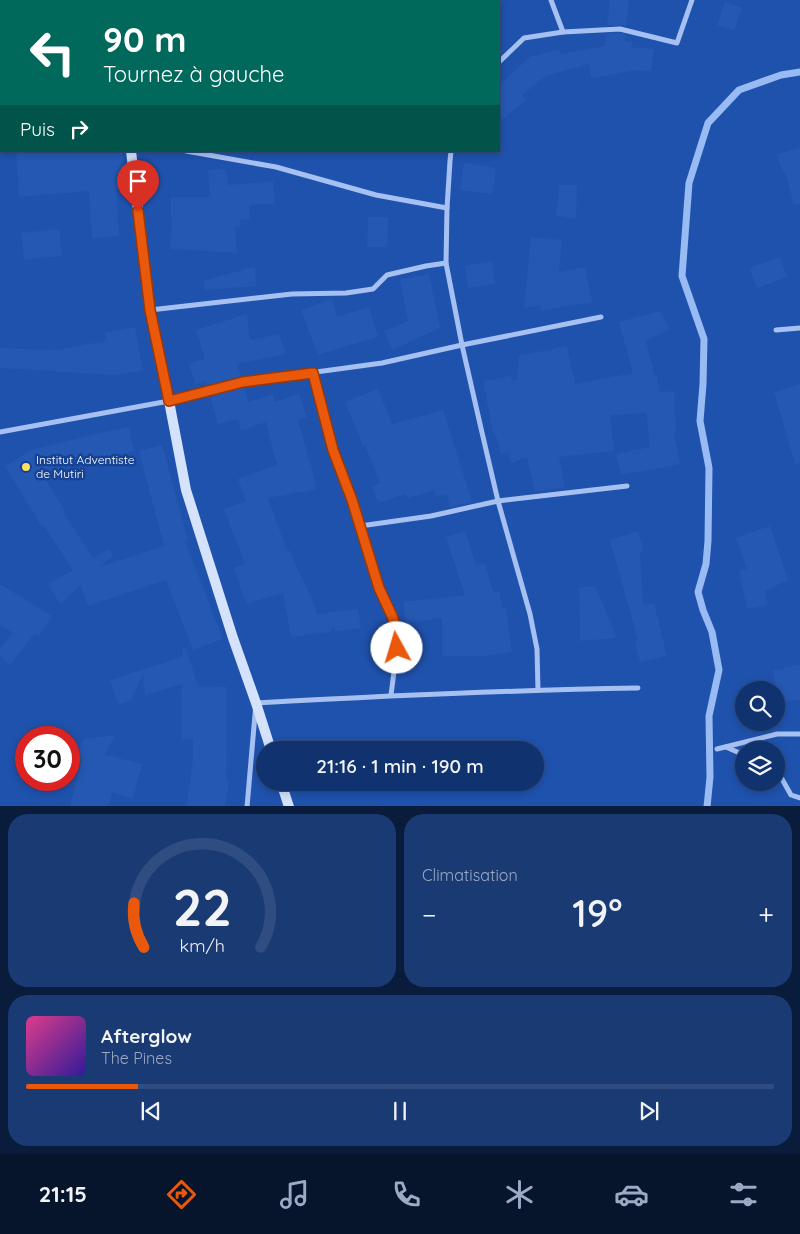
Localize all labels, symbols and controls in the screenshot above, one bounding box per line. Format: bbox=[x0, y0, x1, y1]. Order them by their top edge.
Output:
text: 90 m bbox=[103, 17, 186, 61]
icon: left bbox=[20, 20, 85, 85]
text: Tournez à gauche bbox=[103, 60, 285, 88]
icon: right bbox=[65, 115, 93, 143]
text: Puis bbox=[20, 117, 55, 141]
pin bbox=[117, 160, 159, 211]
icon: arrive bbox=[124, 167, 152, 195]
place label: Institut Adventiste de Mutiri bbox=[36, 452, 135, 481]
marker: Institut Adventiste de Mutiri bbox=[20, 461, 32, 473]
position arrow bbox=[370, 621, 422, 673]
map controls bbox=[735, 681, 785, 791]
button: search bbox=[735, 681, 785, 731]
speed limit sign: 30 bbox=[15, 726, 80, 791]
button: layers bbox=[735, 741, 785, 791]
text: 21:16 · 1 min · 190 m bbox=[316, 754, 484, 778]
text: Climatisation bbox=[422, 865, 518, 885]
text: 22 bbox=[172, 874, 232, 939]
text: 19° bbox=[572, 889, 622, 937]
text: − bbox=[422, 897, 437, 932]
text: + bbox=[758, 897, 774, 932]
text: km/h bbox=[179, 934, 225, 956]
text: Afterglow bbox=[101, 1024, 192, 1048]
text: The Pines bbox=[101, 1048, 172, 1068]
icon: previous bbox=[137, 1097, 165, 1125]
icon: pause bbox=[386, 1097, 414, 1125]
icon: next bbox=[635, 1097, 663, 1125]
icon: directions bbox=[164, 1177, 199, 1212]
icon: music bbox=[277, 1177, 312, 1212]
icon: phone bbox=[389, 1177, 424, 1212]
icon: climate bbox=[502, 1177, 537, 1212]
icon: car bbox=[614, 1177, 649, 1212]
icon: filters bbox=[726, 1177, 761, 1212]
text: 21:15 bbox=[39, 1180, 87, 1208]

